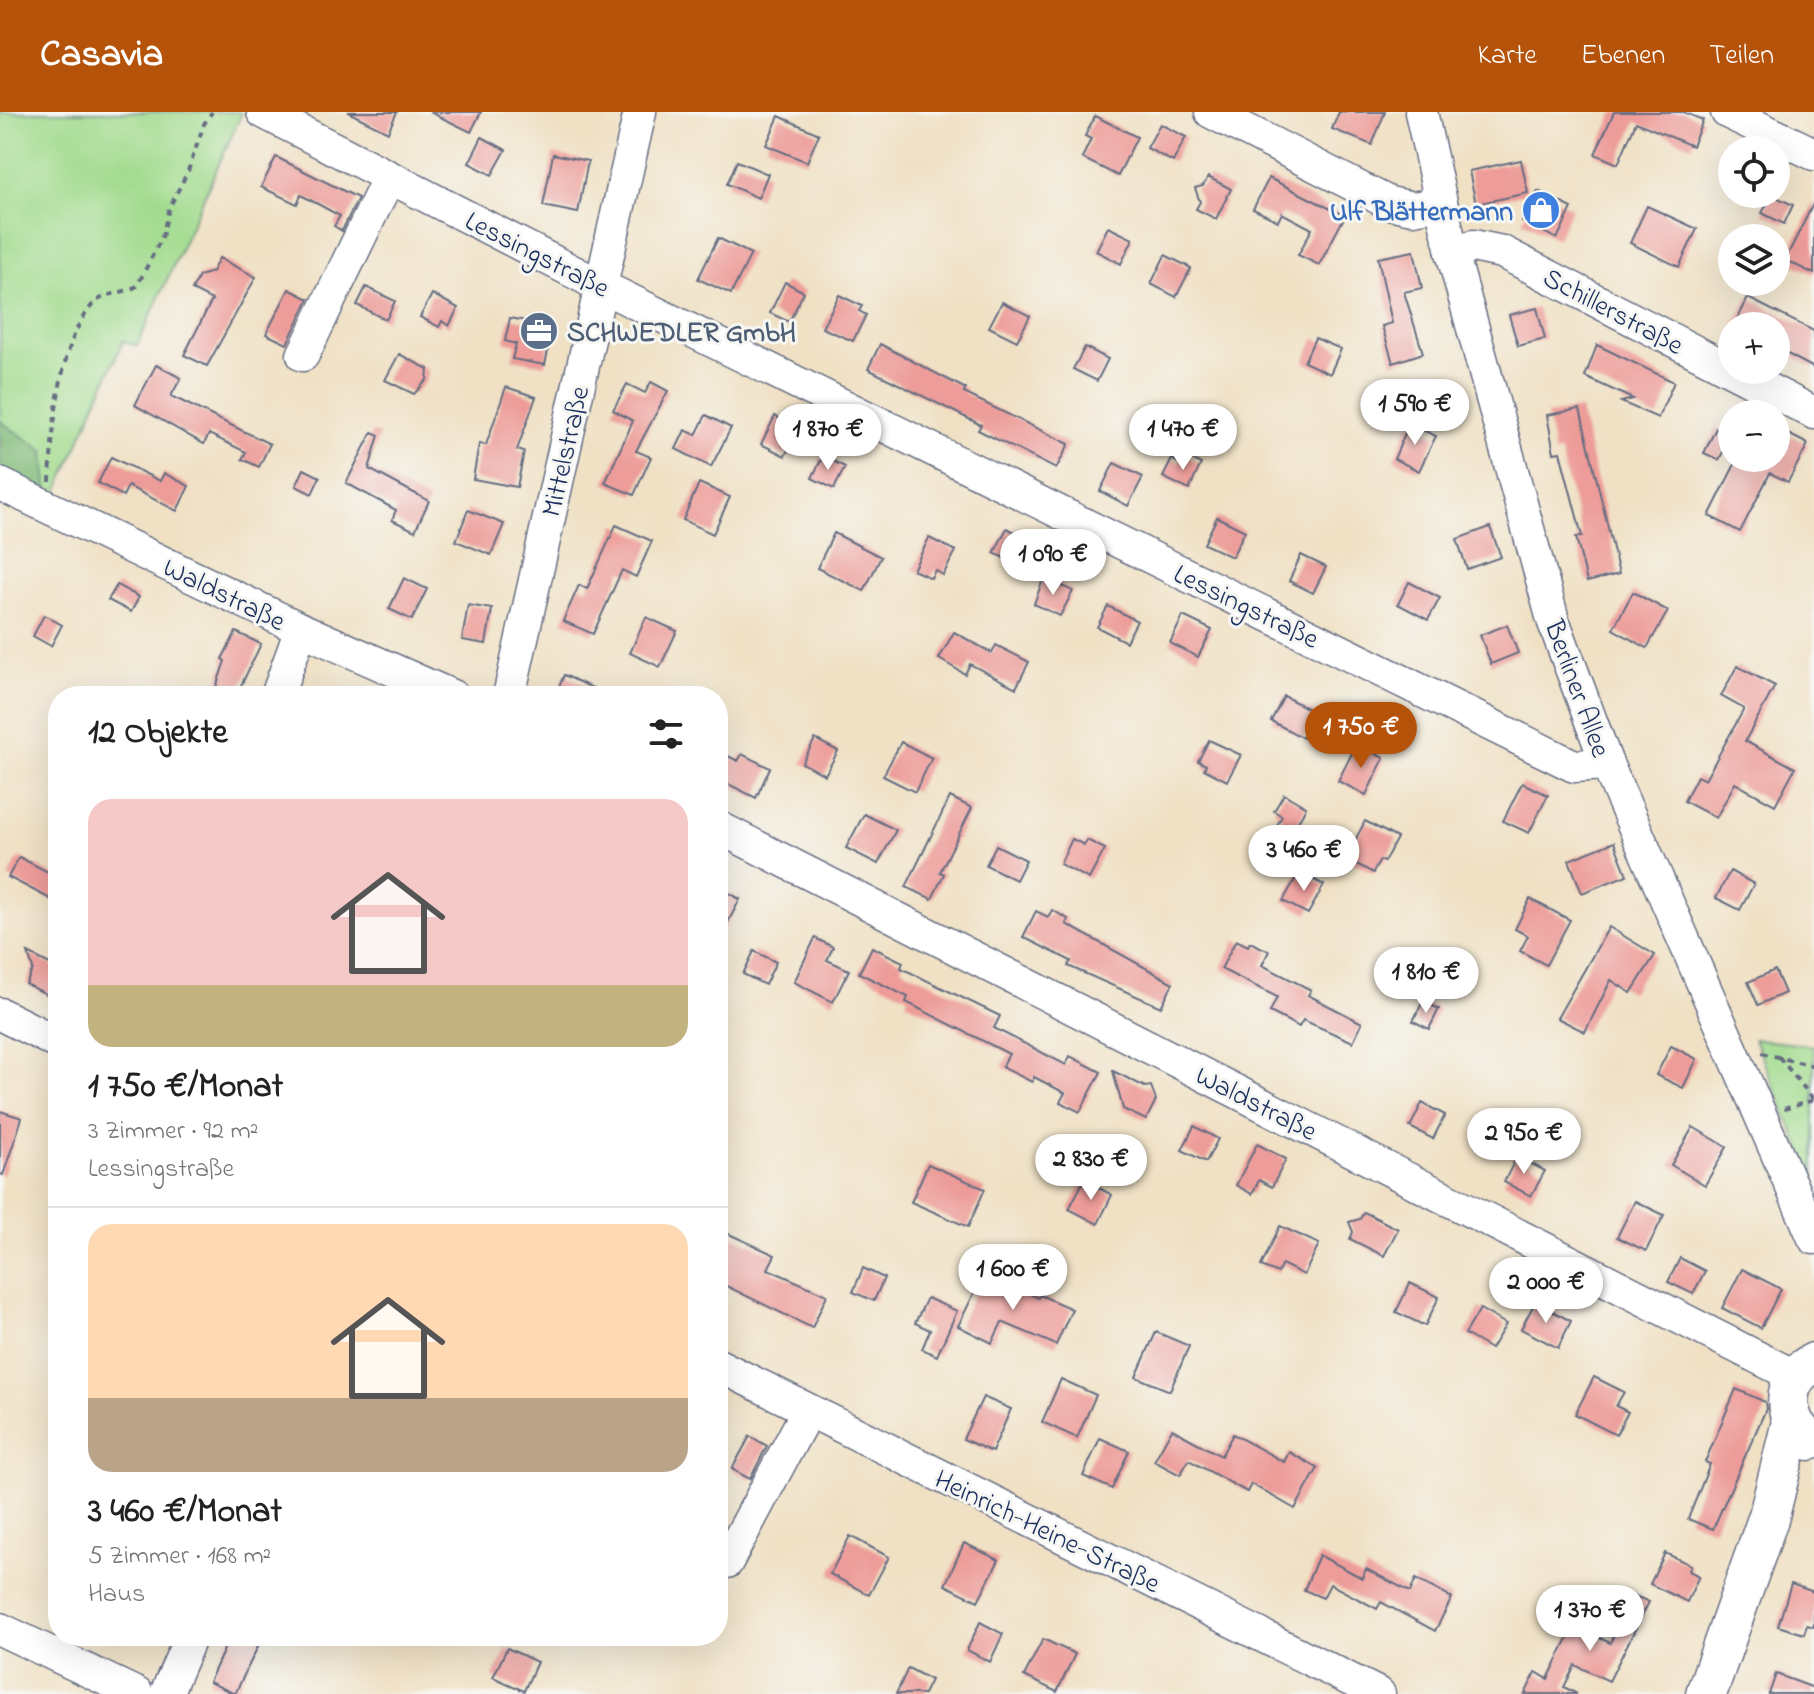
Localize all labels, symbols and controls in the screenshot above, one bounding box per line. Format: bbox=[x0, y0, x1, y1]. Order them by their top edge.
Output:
text: Casavia bbox=[40, 28, 163, 84]
text: Karte bbox=[1478, 36, 1537, 77]
text: Ebenen bbox=[1581, 36, 1665, 77]
text: Teilen bbox=[1709, 36, 1774, 77]
map controls bbox=[1718, 136, 1790, 472]
button: locate bbox=[1718, 136, 1790, 208]
shop icon: Ulf Blättermann bbox=[1520, 189, 1562, 231]
place label: Ulf Blättermann bbox=[1330, 193, 1513, 234]
street label: Lessingstraße bbox=[457, 202, 616, 310]
button: layers bbox=[1718, 224, 1790, 296]
street label: Schillerstraße bbox=[1535, 259, 1690, 368]
office icon: SCHWEDLER GmbH bbox=[518, 310, 560, 352]
button: + bbox=[1718, 312, 1790, 384]
place label: SCHWEDLER GmbH bbox=[567, 314, 796, 355]
pin: 1 590 € bbox=[1341, 379, 1489, 447]
street label: Mittelstraße bbox=[533, 382, 602, 521]
text: 1 590 € bbox=[1378, 386, 1452, 424]
button: − bbox=[1718, 400, 1790, 472]
pin: 1 870 € bbox=[754, 404, 902, 472]
pin: 1 470 € bbox=[1109, 404, 1257, 472]
text: 1 870 € bbox=[792, 411, 864, 449]
text: 1 470 € bbox=[1147, 411, 1219, 449]
pin: 1 090 € bbox=[979, 529, 1127, 597]
text: 1 090 € bbox=[1018, 536, 1088, 574]
street label: Waldstraße bbox=[155, 549, 292, 644]
street label: Lessingstraße bbox=[1166, 555, 1326, 661]
street label: Berliner Allee bbox=[1532, 614, 1620, 764]
pin: 1 750 € bbox=[1287, 702, 1435, 770]
text: 12 Objekte bbox=[88, 709, 227, 759]
text: 1 750 € bbox=[1323, 709, 1399, 747]
icon: filters bbox=[644, 712, 688, 756]
pin: 3 460 € bbox=[1230, 825, 1378, 893]
text: 3 460 € bbox=[1266, 832, 1342, 870]
icon: home bbox=[316, 851, 460, 995]
pin: 1 810 € bbox=[1352, 947, 1500, 1015]
text: 1 810 € bbox=[1392, 954, 1460, 992]
street label: Waldstraße bbox=[1187, 1057, 1324, 1154]
text: 1 750 €/Monat bbox=[88, 1063, 283, 1113]
pin: 2 950 € bbox=[1450, 1108, 1598, 1176]
text: 3 Zimmer · 92 m² bbox=[88, 1113, 258, 1151]
text: 2 950 € bbox=[1485, 1115, 1563, 1153]
pin: 2 830 € bbox=[1017, 1134, 1165, 1202]
text: 2 830 € bbox=[1053, 1141, 1129, 1179]
text: Lessingstraße bbox=[88, 1151, 234, 1189]
pin: 1 600 € bbox=[939, 1244, 1087, 1312]
text: 1 600 € bbox=[976, 1251, 1050, 1289]
pin: 2 000 € bbox=[1472, 1257, 1620, 1325]
text: 2 000 € bbox=[1507, 1264, 1585, 1302]
icon: home bbox=[316, 1276, 460, 1420]
street label: Heinrich-Heine-Straße bbox=[927, 1461, 1167, 1606]
text: 3 460 €/Monat bbox=[88, 1488, 282, 1538]
text: 5 Zimmer · 168 m² bbox=[88, 1538, 271, 1576]
text: Haus bbox=[88, 1576, 145, 1614]
pin: 1 370 € bbox=[1516, 1585, 1664, 1653]
text: 1 370 € bbox=[1554, 1592, 1626, 1630]

